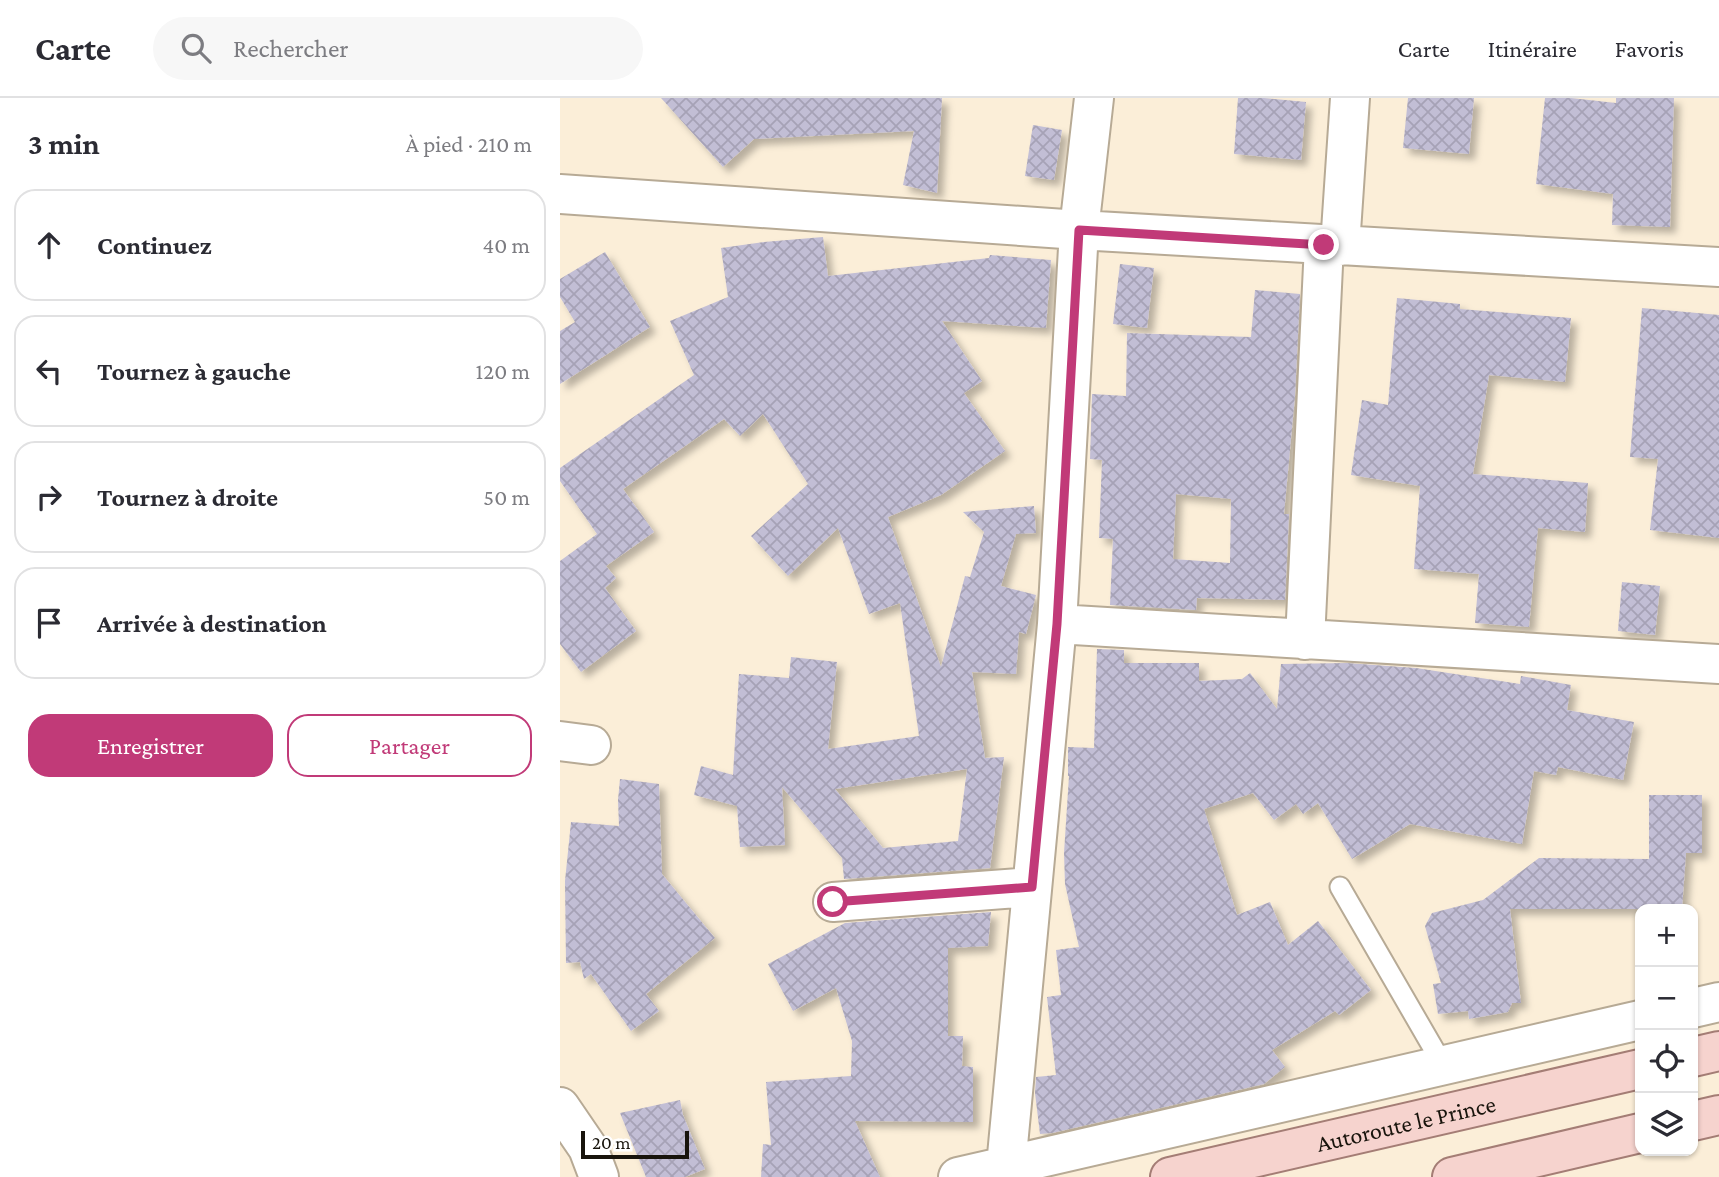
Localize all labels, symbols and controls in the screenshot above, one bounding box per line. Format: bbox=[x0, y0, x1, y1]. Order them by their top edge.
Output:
search box bbox=[153, 17, 643, 80]
icon: search bbox=[177, 29, 215, 67]
text: Carte bbox=[35, 30, 111, 67]
text: Rechercher bbox=[233, 34, 349, 63]
text: Carte bbox=[1398, 35, 1450, 62]
text: Itinéraire bbox=[1488, 35, 1577, 62]
text: Favoris bbox=[1615, 35, 1684, 62]
text: 3 min bbox=[28, 127, 100, 160]
text: À pied · 210 m bbox=[406, 131, 532, 157]
icon: ahead bbox=[30, 226, 68, 264]
route end bbox=[1308, 229, 1339, 260]
text: Continuez bbox=[97, 231, 212, 260]
text: 40 m bbox=[482, 232, 530, 258]
icon: left bbox=[30, 352, 68, 390]
text: Tournez à gauche bbox=[97, 357, 291, 386]
text: 120 m bbox=[476, 358, 530, 384]
icon: right bbox=[30, 478, 68, 516]
text: Tournez à droite bbox=[97, 483, 278, 512]
text: 50 m bbox=[483, 484, 530, 510]
icon: arrive bbox=[30, 604, 68, 642]
text: Arrivée à destination bbox=[97, 609, 327, 638]
button: Enregistrer bbox=[28, 714, 273, 777]
button: Partager bbox=[287, 714, 532, 777]
route start bbox=[817, 886, 848, 917]
map controls bbox=[1635, 904, 1698, 1156]
button: + bbox=[1635, 904, 1698, 967]
button: − bbox=[1635, 967, 1698, 1030]
button: locate bbox=[1635, 1030, 1698, 1093]
street label: Autoroute le Prince bbox=[1314, 1089, 1498, 1156]
button: layers bbox=[1635, 1093, 1698, 1156]
scale bar bbox=[581, 1128, 690, 1160]
text: 20 m bbox=[592, 1132, 631, 1153]

